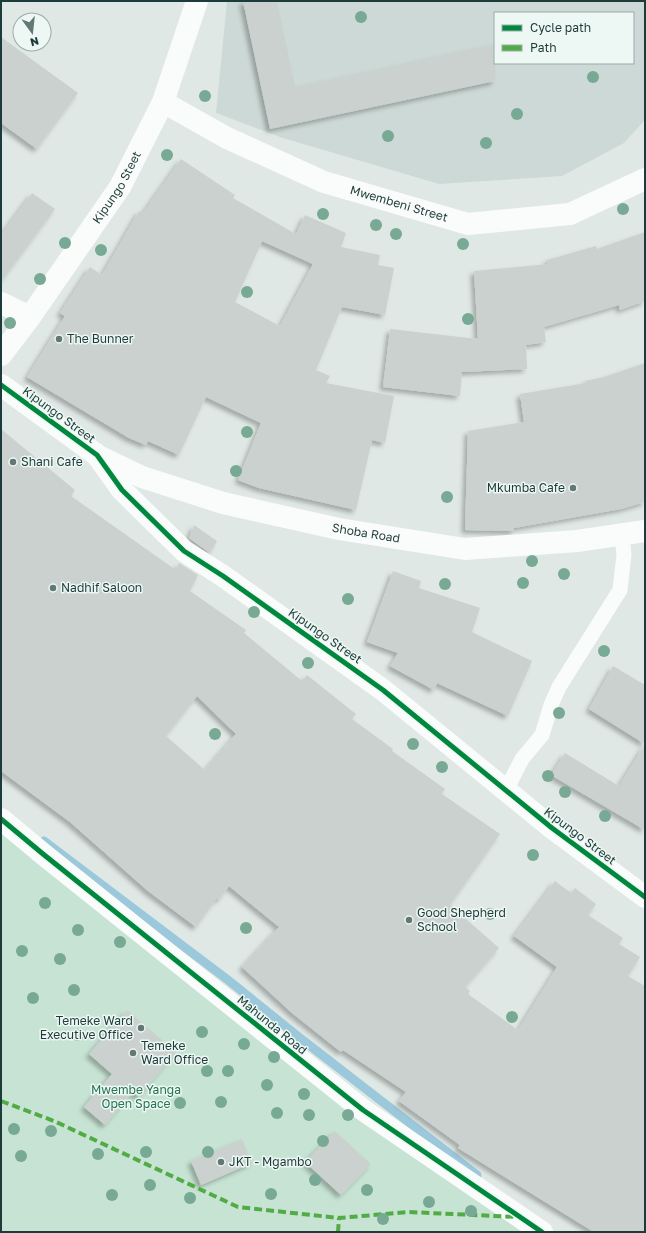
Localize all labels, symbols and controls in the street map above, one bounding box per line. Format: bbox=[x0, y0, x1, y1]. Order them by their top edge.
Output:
north arrow bbox=[12, 12, 52, 52]
legend bbox=[494, 12, 634, 64]
text: Cycle path bbox=[530, 20, 591, 35]
text: N bbox=[29, 35, 40, 50]
text: Path bbox=[530, 40, 557, 55]
street label: Kipungo Steet bbox=[89, 148, 144, 226]
street label: Mwembeni Street bbox=[348, 182, 450, 225]
place label: The Bunner bbox=[67, 331, 134, 346]
marker: The Bunner bbox=[54, 334, 64, 344]
street label: Kipungo Street bbox=[20, 383, 99, 446]
place label: Shani Cafe bbox=[21, 454, 83, 469]
marker: Shani Cafe bbox=[8, 457, 18, 467]
place label: Mkumba Cafe bbox=[487, 480, 565, 495]
marker: Mkumba Cafe bbox=[568, 483, 578, 493]
street label: Shoba Road bbox=[330, 520, 401, 546]
place label: Nadhif Saloon bbox=[61, 580, 142, 595]
marker: Nadhif Saloon bbox=[48, 583, 58, 593]
street label: Kipungo Street bbox=[286, 605, 365, 667]
street label: Kipungo Street bbox=[541, 804, 620, 868]
place label: Good Shepherd School bbox=[417, 905, 506, 934]
marker: Good Shepherd School bbox=[404, 915, 414, 925]
street label: Mahunda Road bbox=[234, 992, 310, 1057]
place label: Temeke Ward Executive Office bbox=[40, 1013, 133, 1042]
marker: Temeke Ward Executive Office bbox=[136, 1023, 146, 1033]
place label: Temeke Ward Office bbox=[141, 1038, 208, 1067]
marker: Temeke Ward Office bbox=[128, 1048, 138, 1058]
park label: Mwembe Yanga Open Space bbox=[91, 1082, 181, 1111]
place label: JKT - Mgambo bbox=[229, 1154, 312, 1169]
marker: JKT - Mgambo bbox=[216, 1157, 226, 1167]

